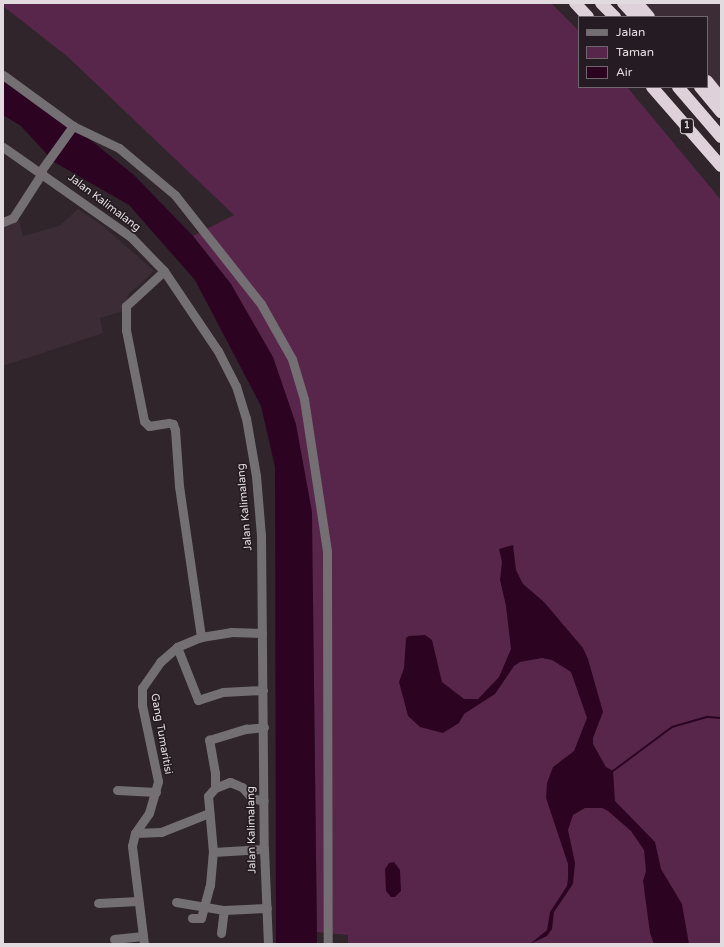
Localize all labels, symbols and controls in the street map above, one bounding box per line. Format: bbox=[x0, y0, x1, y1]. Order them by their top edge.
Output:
legend bbox=[578, 16, 708, 88]
text: Jalan bbox=[616, 25, 645, 39]
text: Taman bbox=[616, 45, 654, 59]
text: Air bbox=[616, 65, 632, 79]
road number: 1 bbox=[679, 118, 695, 134]
street label: Jalan Kalimalang bbox=[65, 171, 143, 235]
street label: Jalan Kalimalang bbox=[235, 463, 255, 551]
street label: Gang Tumaritisi bbox=[147, 693, 175, 775]
street label: Jalan Kalimalang bbox=[245, 786, 259, 874]

